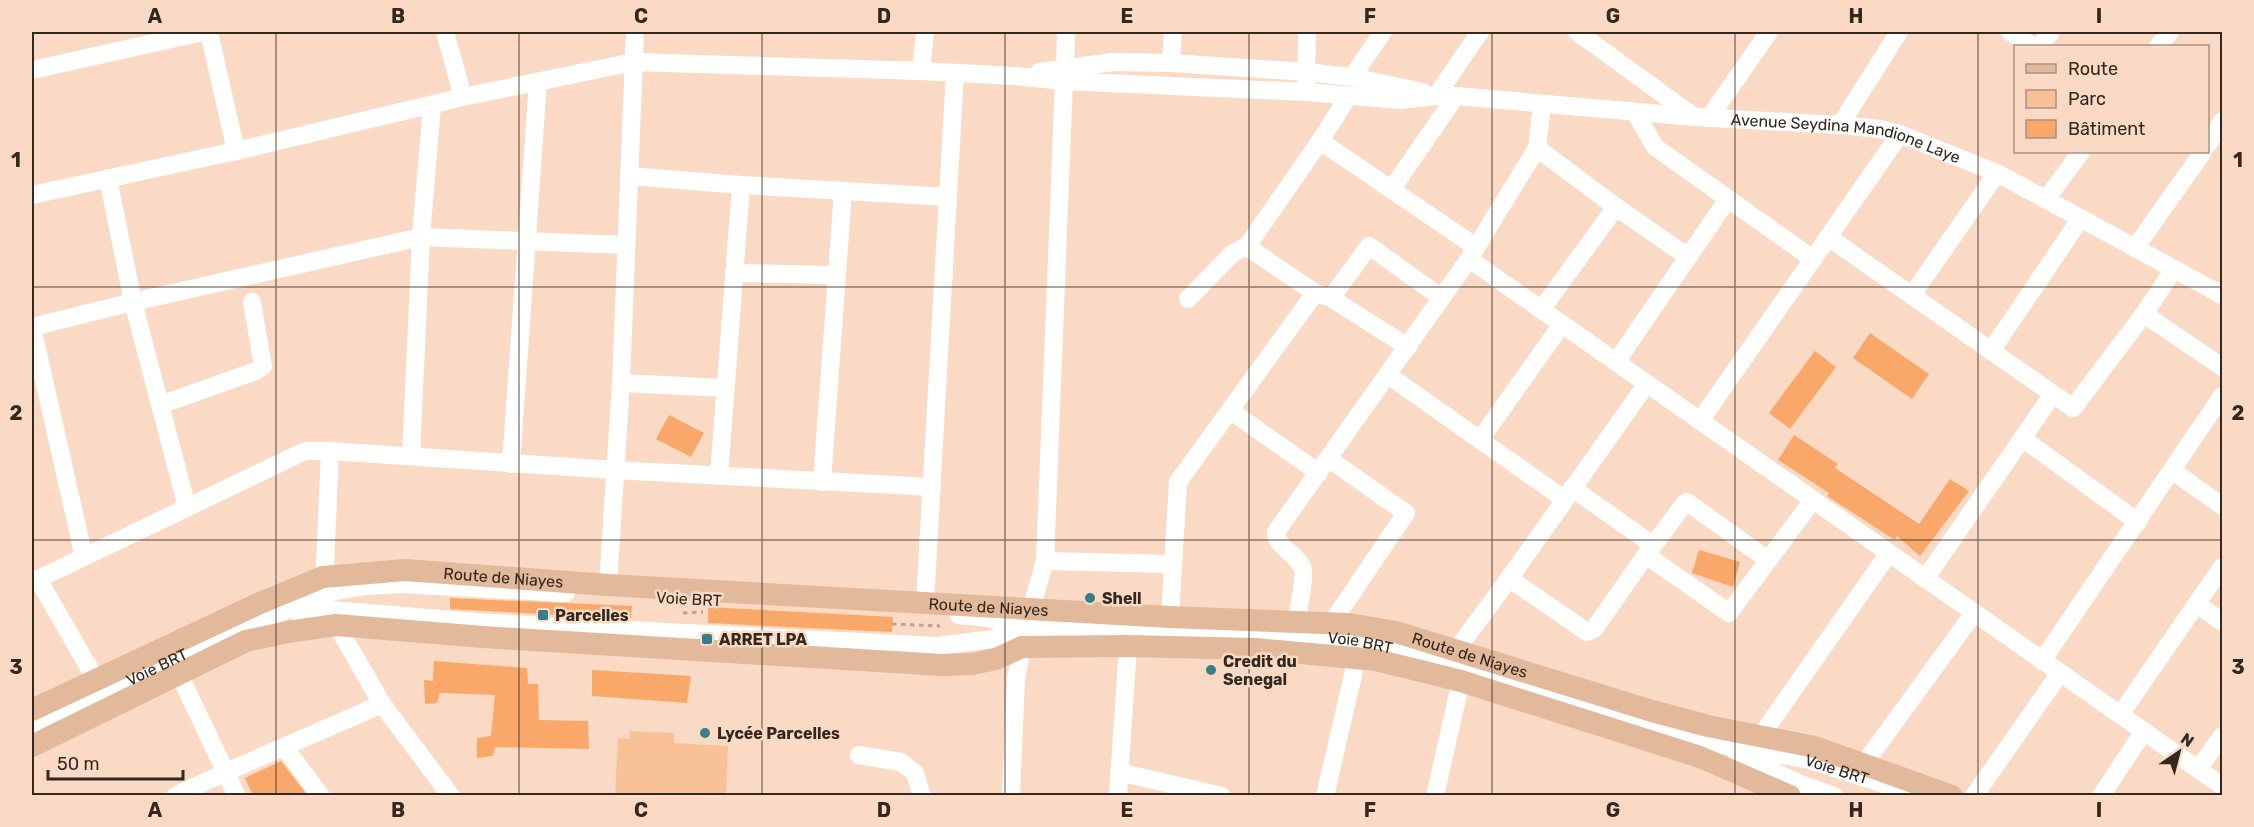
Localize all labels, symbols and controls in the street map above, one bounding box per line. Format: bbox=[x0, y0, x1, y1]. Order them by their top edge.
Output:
text: A bbox=[148, 4, 163, 28]
text: B bbox=[391, 4, 405, 28]
text: C bbox=[634, 4, 648, 28]
text: D bbox=[877, 4, 891, 28]
text: E bbox=[1121, 4, 1133, 28]
text: F bbox=[1364, 4, 1376, 28]
text: G bbox=[1606, 4, 1620, 28]
text: H bbox=[1849, 4, 1863, 28]
text: I bbox=[2096, 4, 2102, 28]
legend bbox=[2014, 45, 2209, 153]
text: Route bbox=[2068, 58, 2118, 80]
text: Parc bbox=[2068, 88, 2106, 110]
street label: Avenue Seydina Mandione Laye bbox=[1730, 109, 1963, 167]
text: Bâtiment bbox=[2068, 118, 2145, 140]
text: 1 bbox=[11, 148, 21, 172]
text: 1 bbox=[2233, 148, 2243, 172]
text: 2 bbox=[10, 401, 23, 425]
text: 2 bbox=[2232, 401, 2245, 425]
street label: Route de Niayes bbox=[443, 563, 564, 591]
street label: Voie BRT bbox=[656, 588, 722, 610]
place label: Shell bbox=[1102, 589, 1142, 608]
marker: Shell bbox=[1083, 591, 1097, 605]
street label: Route de Niayes bbox=[928, 594, 1049, 620]
place label: Parcelles bbox=[555, 606, 629, 625]
marker: Parcelles bbox=[536, 608, 550, 622]
street label: Voie BRT bbox=[1327, 628, 1395, 657]
street label: Route de Niayes bbox=[1410, 628, 1530, 682]
place label: ARRET LPA bbox=[719, 630, 808, 649]
marker: ARRET LPA bbox=[700, 632, 714, 646]
street label: Voie BRT bbox=[123, 644, 190, 689]
place label: Credit du Senegal bbox=[1223, 652, 1297, 689]
text: 3 bbox=[9, 655, 23, 679]
text: 3 bbox=[2231, 655, 2245, 679]
marker: Credit du Senegal bbox=[1204, 663, 1218, 677]
north arrow bbox=[2149, 722, 2209, 782]
place label: Lycée Parcelles bbox=[717, 724, 840, 743]
marker: Lycée Parcelles bbox=[698, 726, 712, 740]
text: N bbox=[2177, 729, 2197, 751]
scale bar bbox=[48, 743, 183, 781]
street label: Voie BRT bbox=[1803, 750, 1871, 788]
text: 50 m bbox=[57, 753, 100, 775]
text: A bbox=[148, 798, 163, 822]
text: B bbox=[391, 798, 405, 822]
text: C bbox=[634, 798, 648, 822]
text: D bbox=[877, 798, 891, 822]
text: E bbox=[1121, 798, 1133, 822]
text: F bbox=[1364, 798, 1376, 822]
text: G bbox=[1606, 798, 1620, 822]
text: H bbox=[1849, 798, 1863, 822]
text: I bbox=[2096, 798, 2102, 822]

